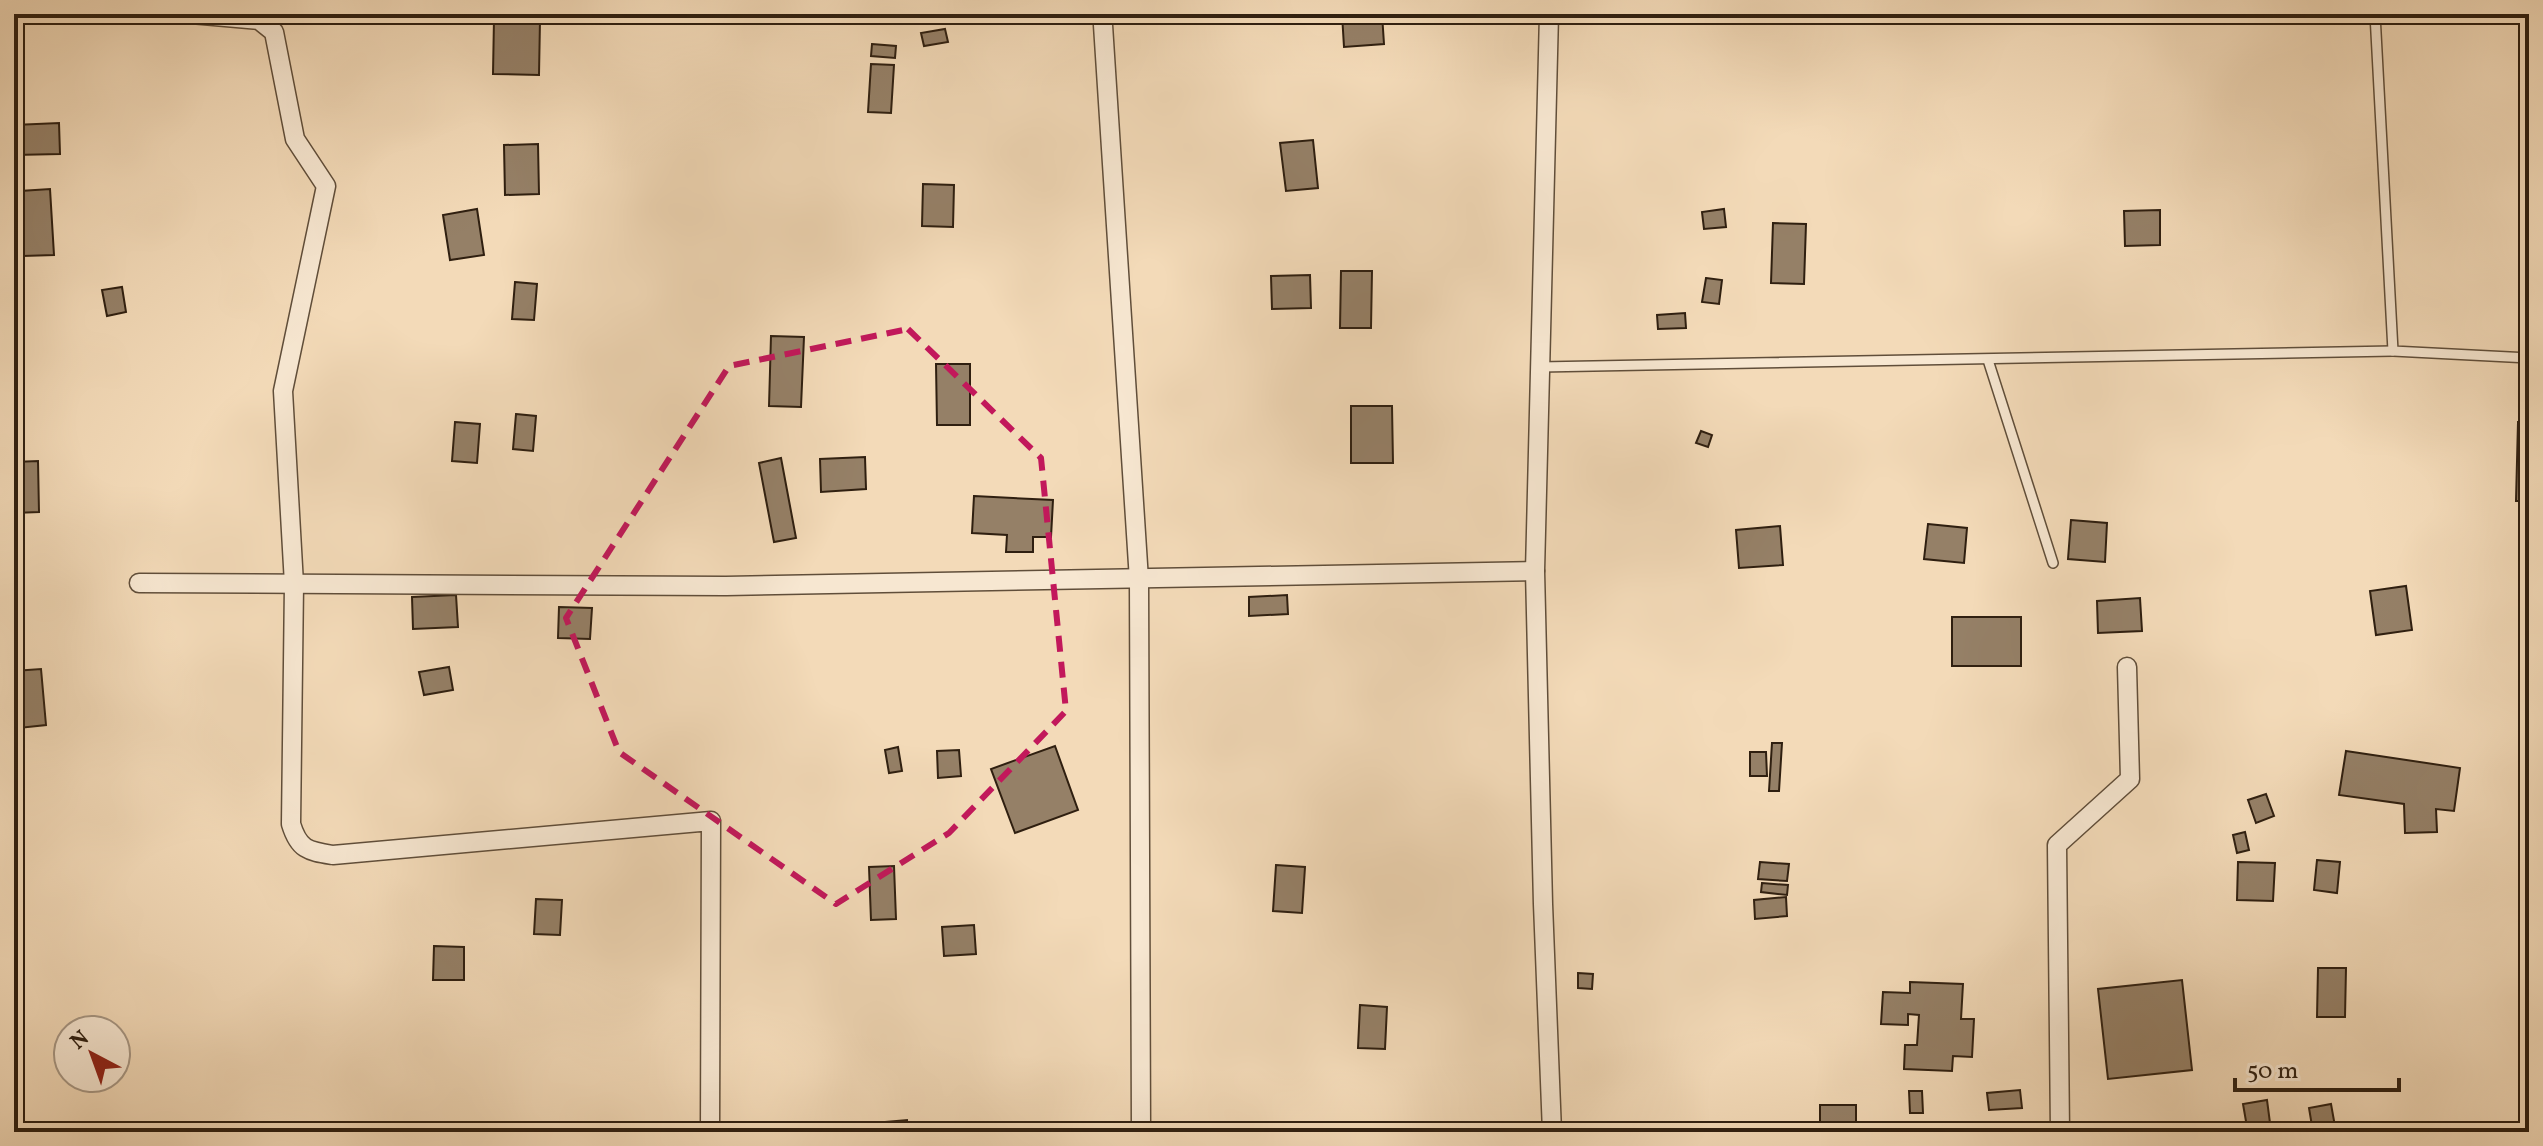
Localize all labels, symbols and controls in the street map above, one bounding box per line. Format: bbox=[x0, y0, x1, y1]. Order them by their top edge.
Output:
north arrow bbox=[52, 1014, 132, 1094]
text: N bbox=[64, 1024, 97, 1058]
scale bar bbox=[2235, 1042, 2399, 1092]
text: 50 m bbox=[2247, 1055, 2299, 1089]

